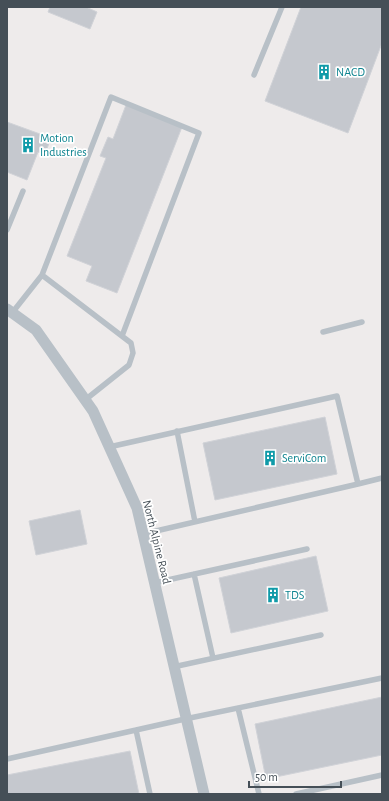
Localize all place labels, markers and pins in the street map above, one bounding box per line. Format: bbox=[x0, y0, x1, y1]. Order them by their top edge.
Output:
building icon: NACD bbox=[315, 63, 333, 81]
place label: NACD bbox=[336, 66, 365, 78]
place label: Motion Industries bbox=[40, 132, 87, 158]
building icon: Motion Industries bbox=[19, 136, 37, 154]
building icon: ServiCom bbox=[261, 449, 279, 467]
place label: ServiCom bbox=[282, 452, 326, 464]
building icon: TDS bbox=[264, 586, 282, 604]
place label: TDS bbox=[285, 589, 305, 601]

